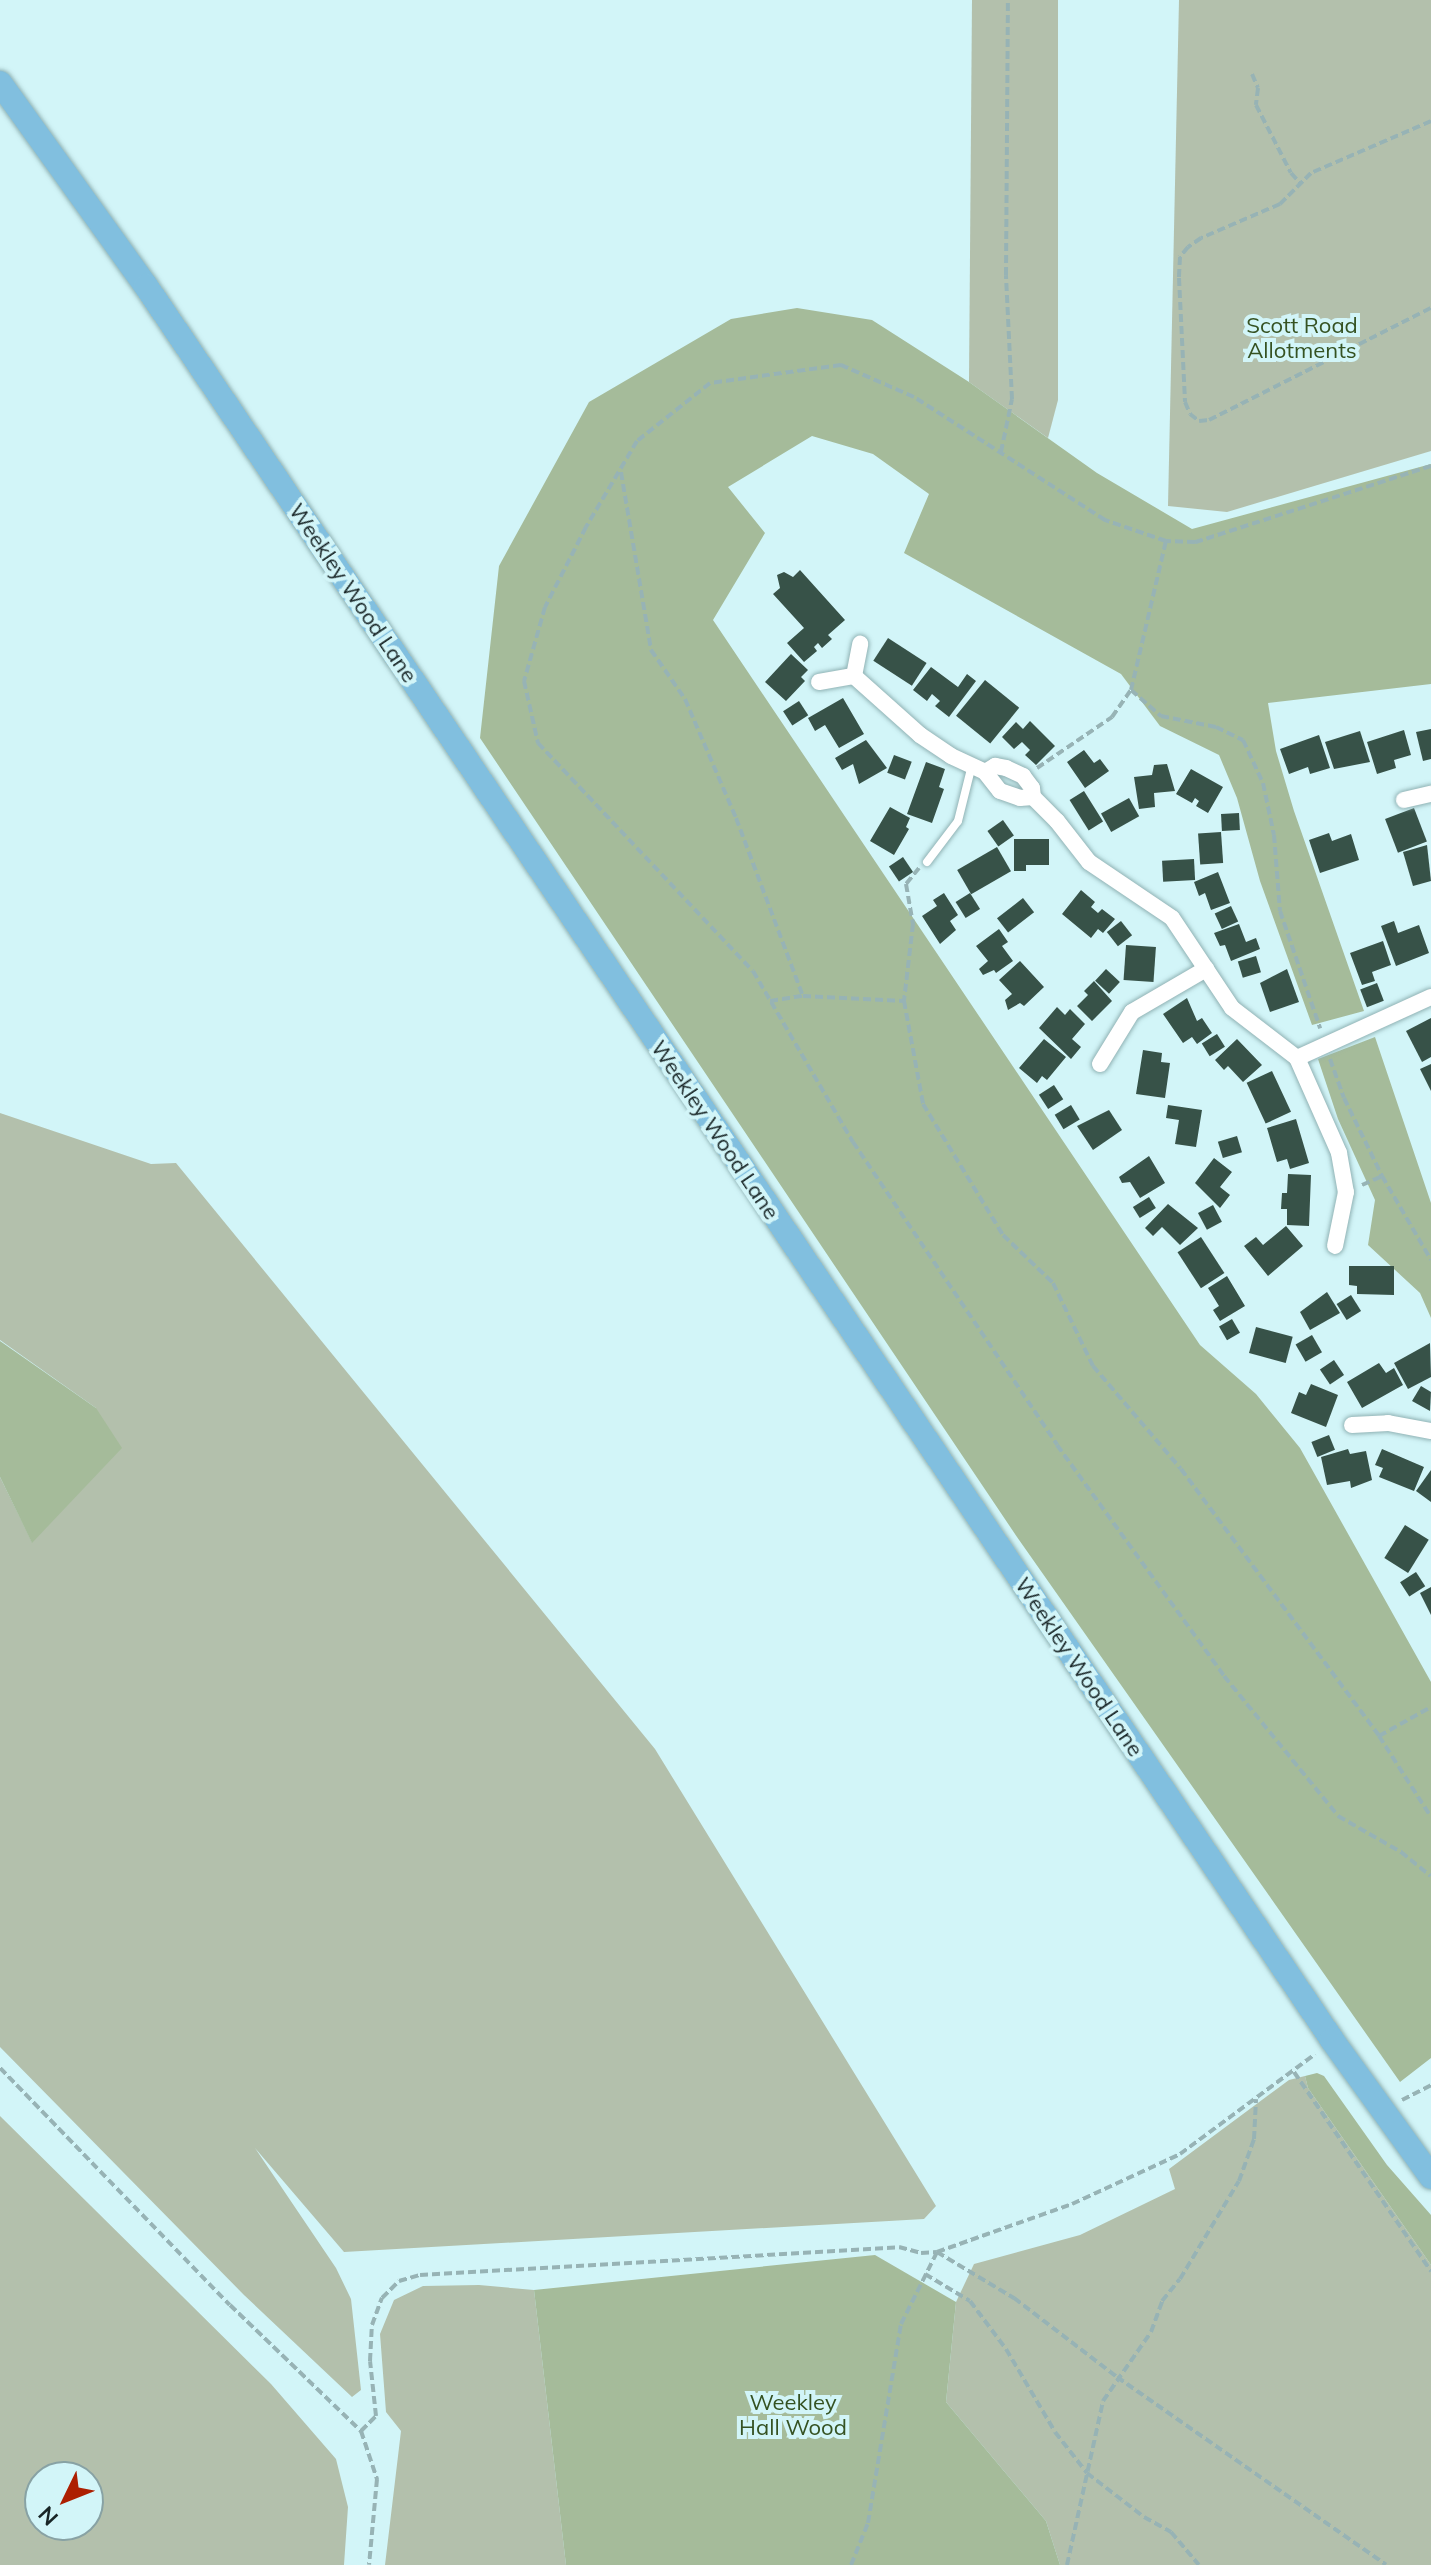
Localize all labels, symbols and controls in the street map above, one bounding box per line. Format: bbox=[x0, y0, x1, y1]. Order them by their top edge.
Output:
park label: Scott Road Allotments bbox=[1246, 312, 1358, 364]
street label: Weekley Wood Lane bbox=[283, 498, 423, 688]
street label: Weekley Wood Lane bbox=[645, 1035, 785, 1225]
street label: Weekley Wood Lane bbox=[1009, 1572, 1149, 1762]
park label: Weekley Hall Wood bbox=[739, 2389, 847, 2440]
north arrow bbox=[24, 2461, 104, 2541]
text: N bbox=[32, 2500, 64, 2532]

